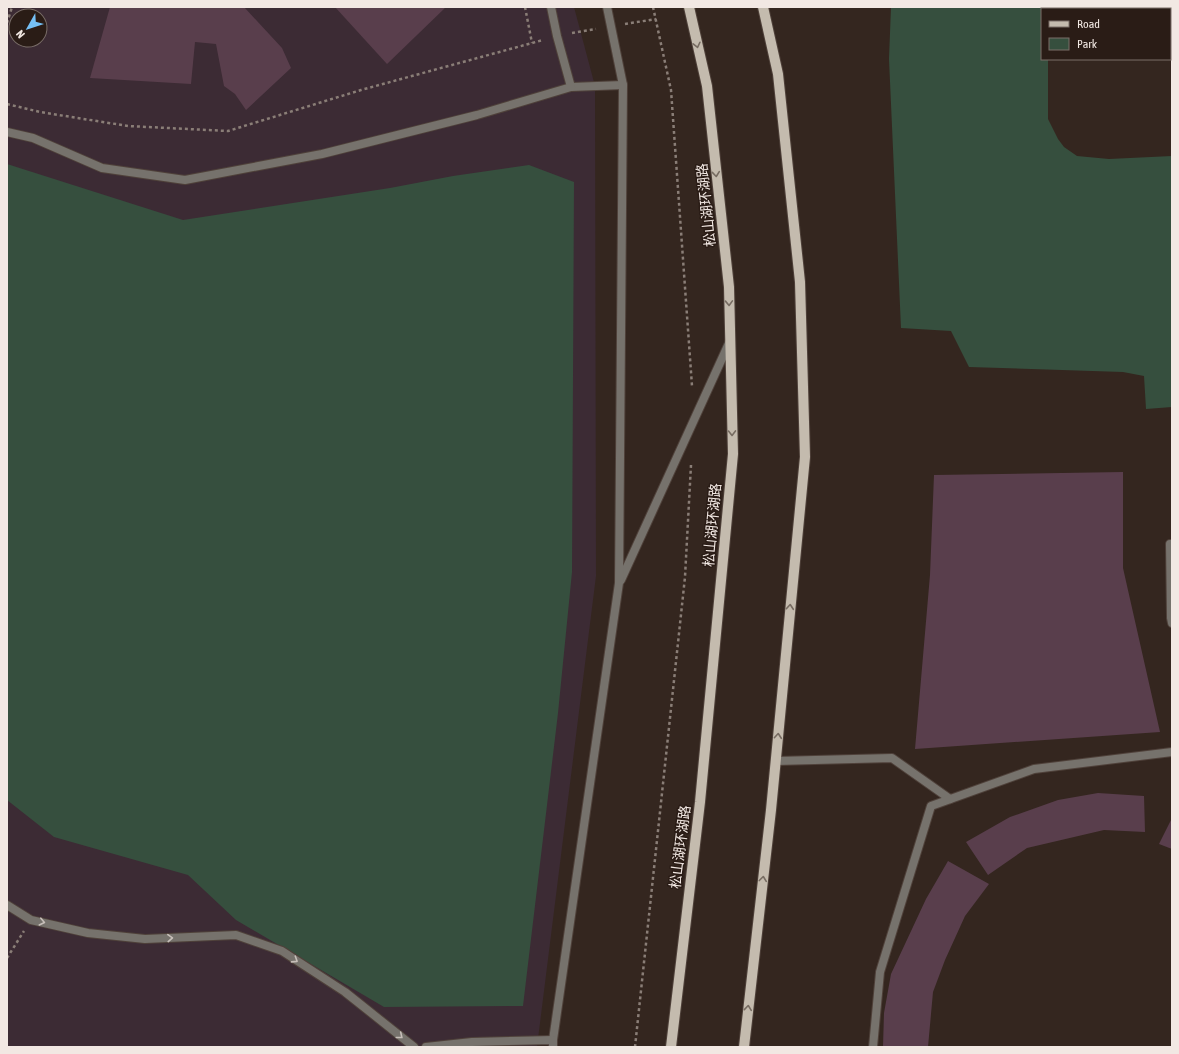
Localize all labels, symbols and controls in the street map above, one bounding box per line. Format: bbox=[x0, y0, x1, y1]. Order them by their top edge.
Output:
north arrow bbox=[8, 8, 48, 48]
legend bbox=[1041, 8, 1171, 60]
text: Road bbox=[1077, 17, 1100, 31]
text: N bbox=[14, 28, 27, 41]
text: Park bbox=[1077, 37, 1098, 51]
one-way arrow bbox=[693, 42, 701, 48]
street label: 松山湖环湖路 bbox=[694, 162, 718, 248]
one-way arrow bbox=[712, 170, 721, 177]
one-way arrow bbox=[725, 300, 733, 306]
one-way arrow bbox=[728, 430, 737, 436]
street label: 松山湖环湖路 bbox=[700, 482, 724, 568]
one-way arrow bbox=[786, 603, 795, 610]
one-way arrow bbox=[773, 733, 782, 739]
street label: 松山湖环湖路 bbox=[667, 804, 693, 890]
one-way arrow bbox=[758, 876, 767, 882]
one-way arrow bbox=[39, 918, 45, 926]
one-way arrow bbox=[167, 934, 173, 942]
one-way arrow bbox=[291, 955, 298, 962]
one-way arrow bbox=[743, 1005, 752, 1011]
one-way arrow bbox=[395, 1031, 402, 1038]

